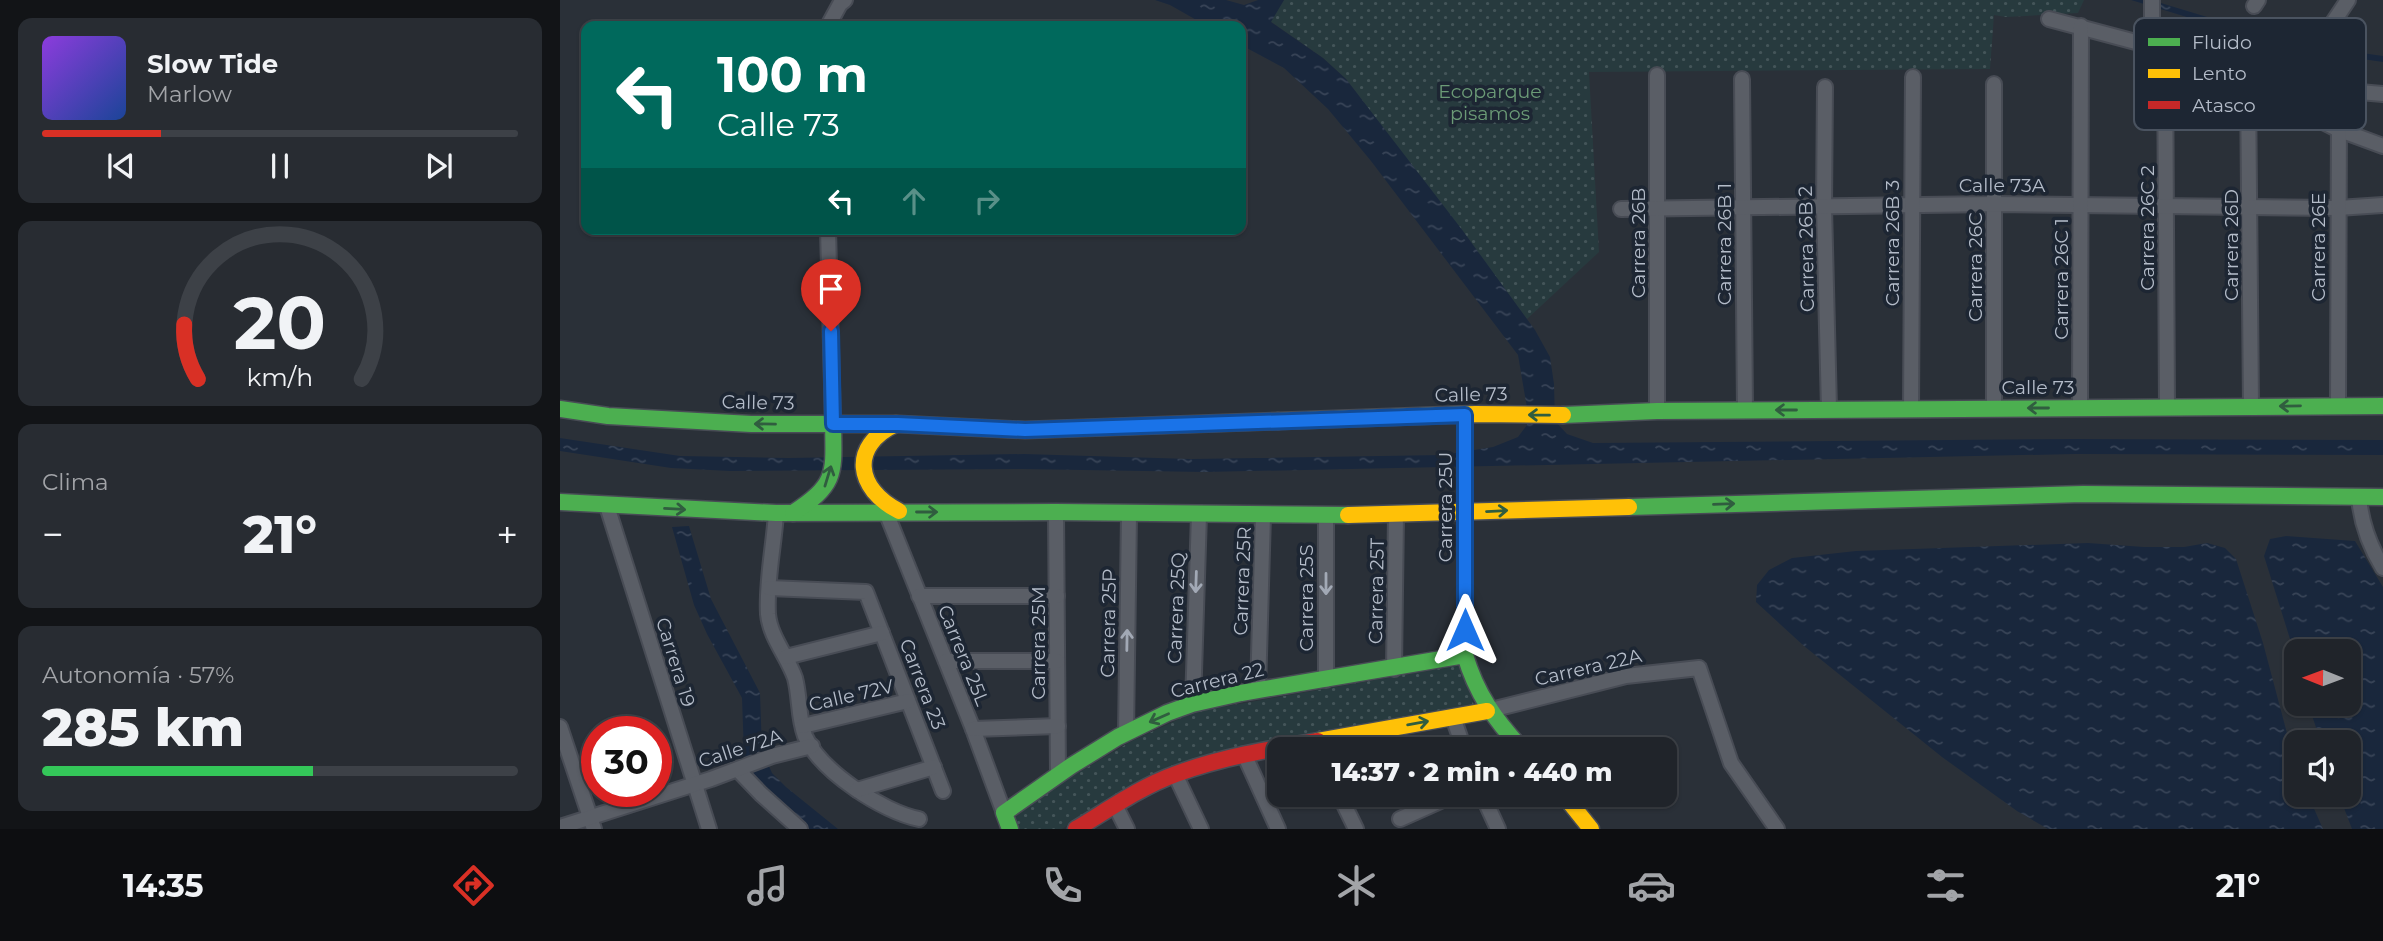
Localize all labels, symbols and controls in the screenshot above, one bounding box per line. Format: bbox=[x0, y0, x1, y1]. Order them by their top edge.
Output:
legend bbox=[2134, 18, 2366, 130]
text: Fluido bbox=[2192, 31, 2252, 54]
text: 100 m bbox=[717, 45, 868, 104]
text: Slow Tide bbox=[147, 48, 278, 80]
icon: left bbox=[602, 49, 693, 140]
text: Lento bbox=[2192, 62, 2247, 85]
text: Marlow bbox=[147, 80, 232, 108]
park label: Ecoparque pisamos bbox=[1438, 80, 1542, 125]
text: Atasco bbox=[2192, 94, 2256, 117]
text: Calle 73 bbox=[717, 105, 840, 144]
icon: previous bbox=[102, 147, 140, 185]
icon: pause bbox=[261, 147, 299, 185]
icon: next bbox=[420, 147, 458, 185]
street label: Carrera 26C 2 bbox=[2136, 165, 2159, 291]
street label: Calle 73A bbox=[1959, 174, 2046, 197]
street label: Carrera 26B 3 bbox=[1881, 180, 1904, 306]
icon: left bbox=[822, 182, 860, 220]
icon: ahead bbox=[895, 182, 933, 220]
icon: right bbox=[968, 182, 1006, 220]
street label: Carrera 26B 1 bbox=[1713, 183, 1736, 305]
street label: Carrera 26B 2 bbox=[1794, 185, 1819, 312]
street label: Carrera 26B bbox=[1627, 188, 1650, 298]
street label: Carrera 26D bbox=[2220, 189, 2243, 301]
street label: Carrera 26E bbox=[2307, 193, 2330, 301]
street label: Carrera 26C bbox=[1964, 212, 1987, 322]
street label: Carrera 26C 1 bbox=[2050, 218, 2073, 340]
pin bbox=[801, 259, 861, 331]
icon: arrive bbox=[812, 270, 850, 308]
text: 20 bbox=[234, 280, 326, 368]
text: km/h bbox=[247, 362, 313, 392]
street label: Calle 73 bbox=[2002, 376, 2074, 399]
street label: Calle 73 bbox=[1434, 382, 1508, 407]
street label: Calle 73 bbox=[721, 390, 795, 415]
one-way arrow bbox=[2279, 399, 2302, 413]
one-way arrow bbox=[2027, 401, 2050, 415]
one-way arrow bbox=[1775, 403, 1798, 417]
one-way arrow bbox=[1528, 408, 1551, 421]
one-way arrow bbox=[754, 418, 777, 431]
street label: Carrera 25U bbox=[1434, 452, 1457, 562]
one-way arrow bbox=[823, 466, 835, 488]
text: Clima bbox=[42, 468, 109, 496]
one-way arrow bbox=[1713, 497, 1736, 510]
one-way arrow bbox=[663, 502, 686, 515]
text: 21° bbox=[243, 503, 317, 566]
one-way arrow bbox=[915, 505, 938, 519]
one-way arrow bbox=[1485, 505, 1508, 518]
text: − bbox=[42, 511, 64, 558]
text: + bbox=[496, 511, 518, 558]
street label: Carrera 25R bbox=[1229, 526, 1256, 636]
street label: Carrera 25T bbox=[1364, 538, 1389, 644]
street label: Carrera 25S bbox=[1295, 544, 1318, 652]
street label: Carrera 25Q bbox=[1163, 552, 1190, 664]
street label: Carrera 25P bbox=[1096, 568, 1121, 678]
one-way arrow bbox=[1190, 570, 1203, 593]
one-way arrow bbox=[1319, 572, 1333, 595]
street label: Carrera 25M bbox=[1027, 586, 1050, 700]
position arrow bbox=[1428, 593, 1502, 667]
street label: Carrera 25L bbox=[933, 601, 994, 710]
street label: Carrera 19 bbox=[651, 615, 700, 710]
one-way arrow bbox=[1121, 629, 1134, 652]
street label: Carrera 23 bbox=[895, 636, 950, 733]
north arrow bbox=[2284, 639, 2361, 716]
map controls bbox=[2284, 639, 2361, 807]
street label: Carrera 22A bbox=[1532, 644, 1644, 691]
street label: Carrera 22 bbox=[1168, 658, 1266, 703]
text: Autonomía · 57% bbox=[42, 661, 234, 689]
street label: Calle 72V bbox=[807, 674, 896, 716]
text: 285 km bbox=[42, 696, 244, 759]
one-way arrow bbox=[1149, 712, 1170, 725]
speed limit sign: 30 bbox=[581, 716, 672, 807]
one-way arrow bbox=[1406, 716, 1429, 730]
street label: Calle 72A bbox=[695, 724, 785, 773]
button: sound bbox=[2284, 730, 2361, 807]
text: 14:37 · 2 min · 440 m bbox=[1332, 756, 1612, 788]
icon: directions bbox=[449, 861, 498, 910]
icon: music bbox=[743, 861, 792, 910]
icon: phone bbox=[1038, 861, 1087, 910]
icon: climate bbox=[1332, 861, 1381, 910]
icon: car bbox=[1627, 861, 1676, 910]
icon: filters bbox=[1921, 861, 1970, 910]
text: 14:35 bbox=[123, 866, 204, 905]
text: 21° bbox=[2215, 866, 2260, 905]

